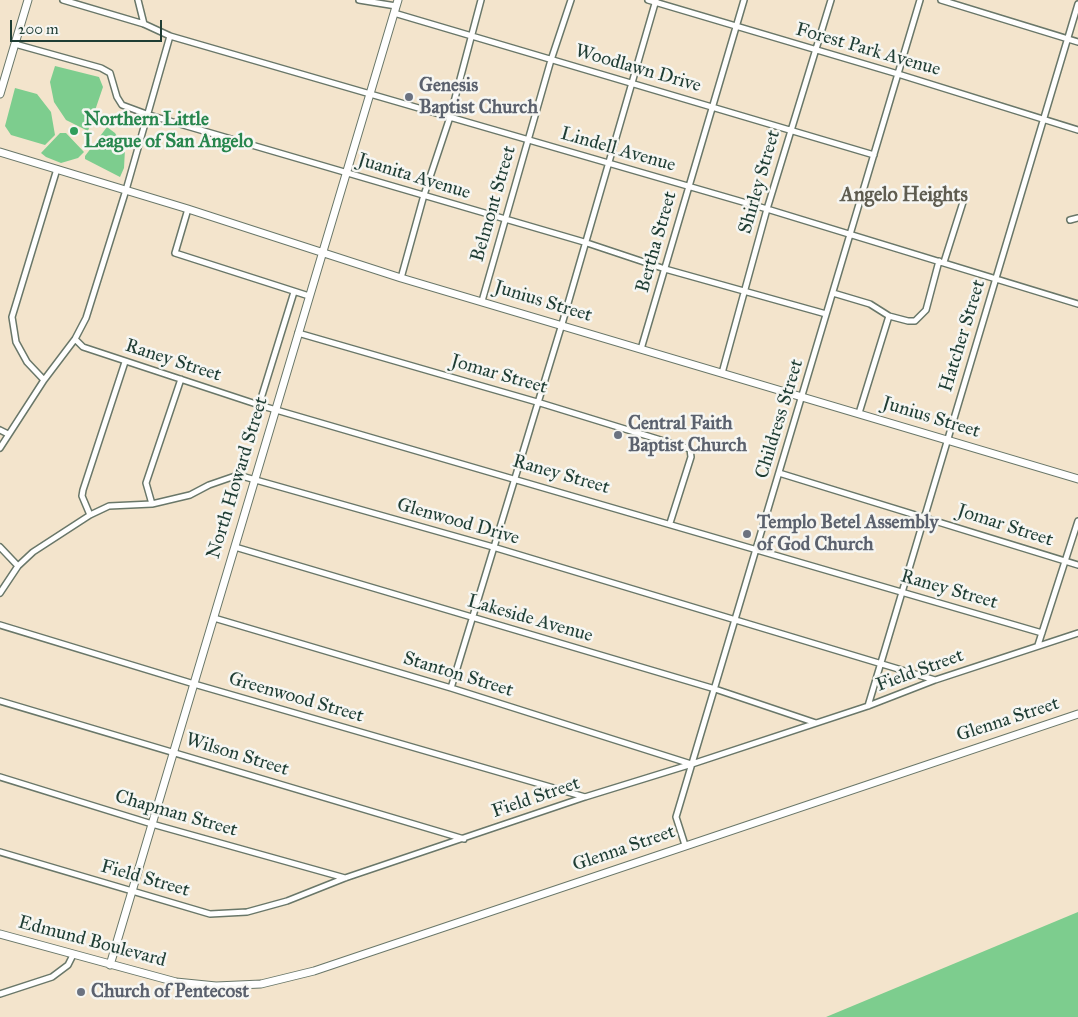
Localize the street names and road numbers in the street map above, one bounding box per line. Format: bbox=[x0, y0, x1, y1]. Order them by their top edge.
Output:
street label: Forest Park Avenue bbox=[793, 18, 943, 82]
street label: Woodlawn Drive bbox=[572, 40, 704, 98]
street label: Lindell Avenue bbox=[558, 123, 678, 177]
street label: Shirley Street bbox=[734, 128, 786, 236]
street label: Belmont Street bbox=[467, 143, 521, 265]
street label: Juanita Avenue bbox=[355, 149, 473, 205]
street label: Bertha Street bbox=[632, 189, 682, 295]
street label: Junius Street bbox=[491, 276, 595, 328]
street label: Hatcher Street bbox=[935, 277, 991, 395]
street label: Raney Street bbox=[122, 335, 224, 387]
street label: Jomar Street bbox=[448, 350, 550, 400]
street label: Childress Street bbox=[751, 357, 809, 481]
street label: Junius Street bbox=[879, 392, 983, 444]
street label: North Howard Street bbox=[203, 394, 273, 562]
street label: Raney Street bbox=[510, 450, 612, 500]
street label: Glenwood Drive bbox=[394, 494, 522, 550]
street label: Jomar Street bbox=[954, 500, 1056, 552]
street label: Raney Street bbox=[898, 565, 1000, 615]
street label: Lakeside Avenue bbox=[465, 590, 595, 648]
street label: Field Street bbox=[873, 645, 967, 697]
street label: Stanton Street bbox=[400, 647, 516, 703]
street label: Greenwood Street bbox=[226, 668, 366, 728]
street label: Glenna Street bbox=[954, 693, 1062, 747]
street label: Wilson Street bbox=[183, 729, 291, 781]
street label: Field Street bbox=[489, 772, 583, 824]
street label: Chapman Street bbox=[112, 786, 240, 842]
street label: Glenna Street bbox=[570, 821, 678, 877]
street label: Field Street bbox=[98, 855, 192, 903]
street label: Edmund Boulevard bbox=[16, 911, 168, 973]

